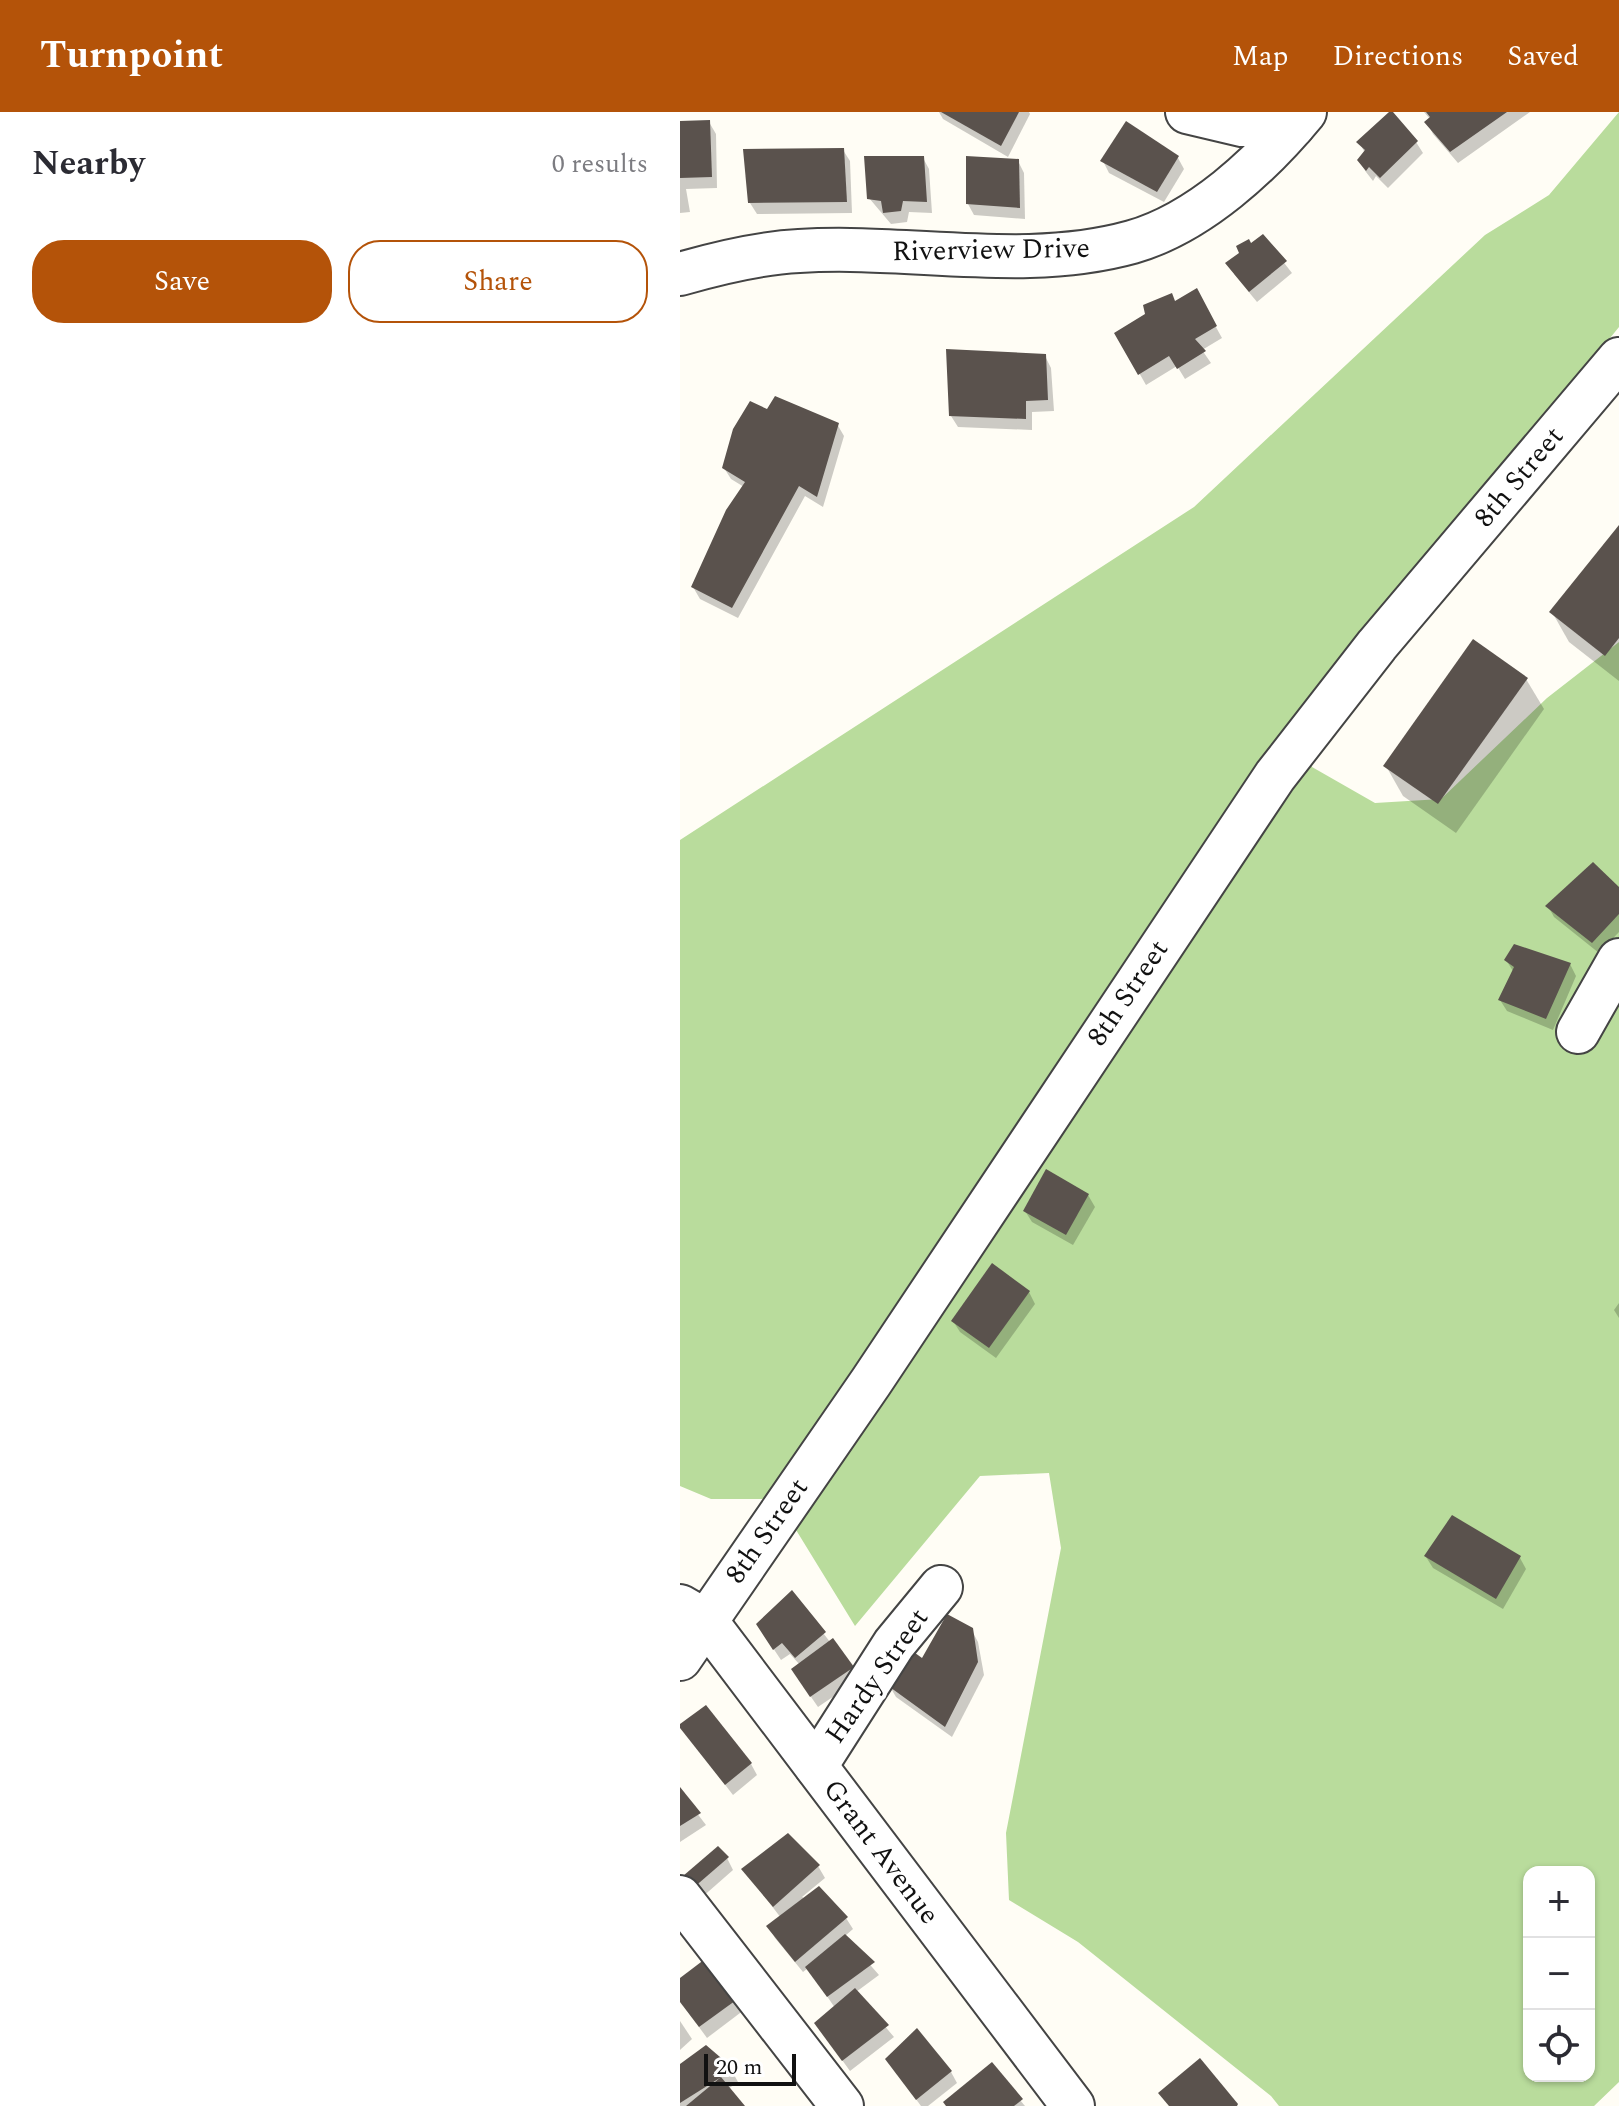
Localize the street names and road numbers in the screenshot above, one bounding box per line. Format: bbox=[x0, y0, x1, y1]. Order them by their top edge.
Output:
street label: Riverview Drive bbox=[892, 227, 1090, 273]
street label: 8th Street bbox=[1464, 417, 1574, 537]
street label: 8th Street bbox=[1076, 931, 1180, 1055]
street label: 8th Street bbox=[715, 1469, 819, 1593]
street label: Hardy Street bbox=[814, 1599, 940, 1753]
street label: Grant Avenue bbox=[812, 1770, 950, 1934]

